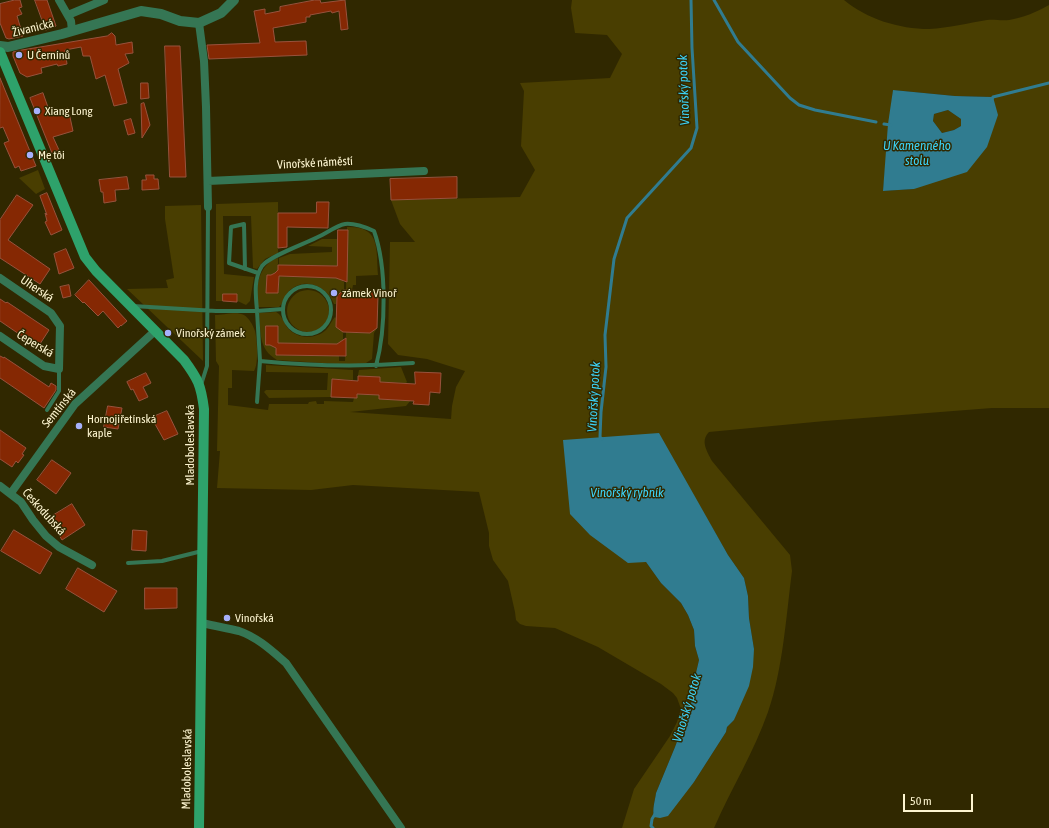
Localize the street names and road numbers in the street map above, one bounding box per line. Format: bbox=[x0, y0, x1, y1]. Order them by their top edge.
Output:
street label: Živanická bbox=[11, 16, 55, 40]
street label: Vinořské náměstí bbox=[277, 154, 353, 172]
street label: Uherská bbox=[18, 273, 56, 305]
street label: Čeperská bbox=[14, 327, 56, 361]
street label: Semtínská bbox=[39, 385, 79, 431]
street label: Mladoboleslavská bbox=[183, 405, 197, 485]
street label: Českodubská bbox=[19, 486, 69, 538]
street label: Mladoboleslavská bbox=[179, 728, 195, 810]

